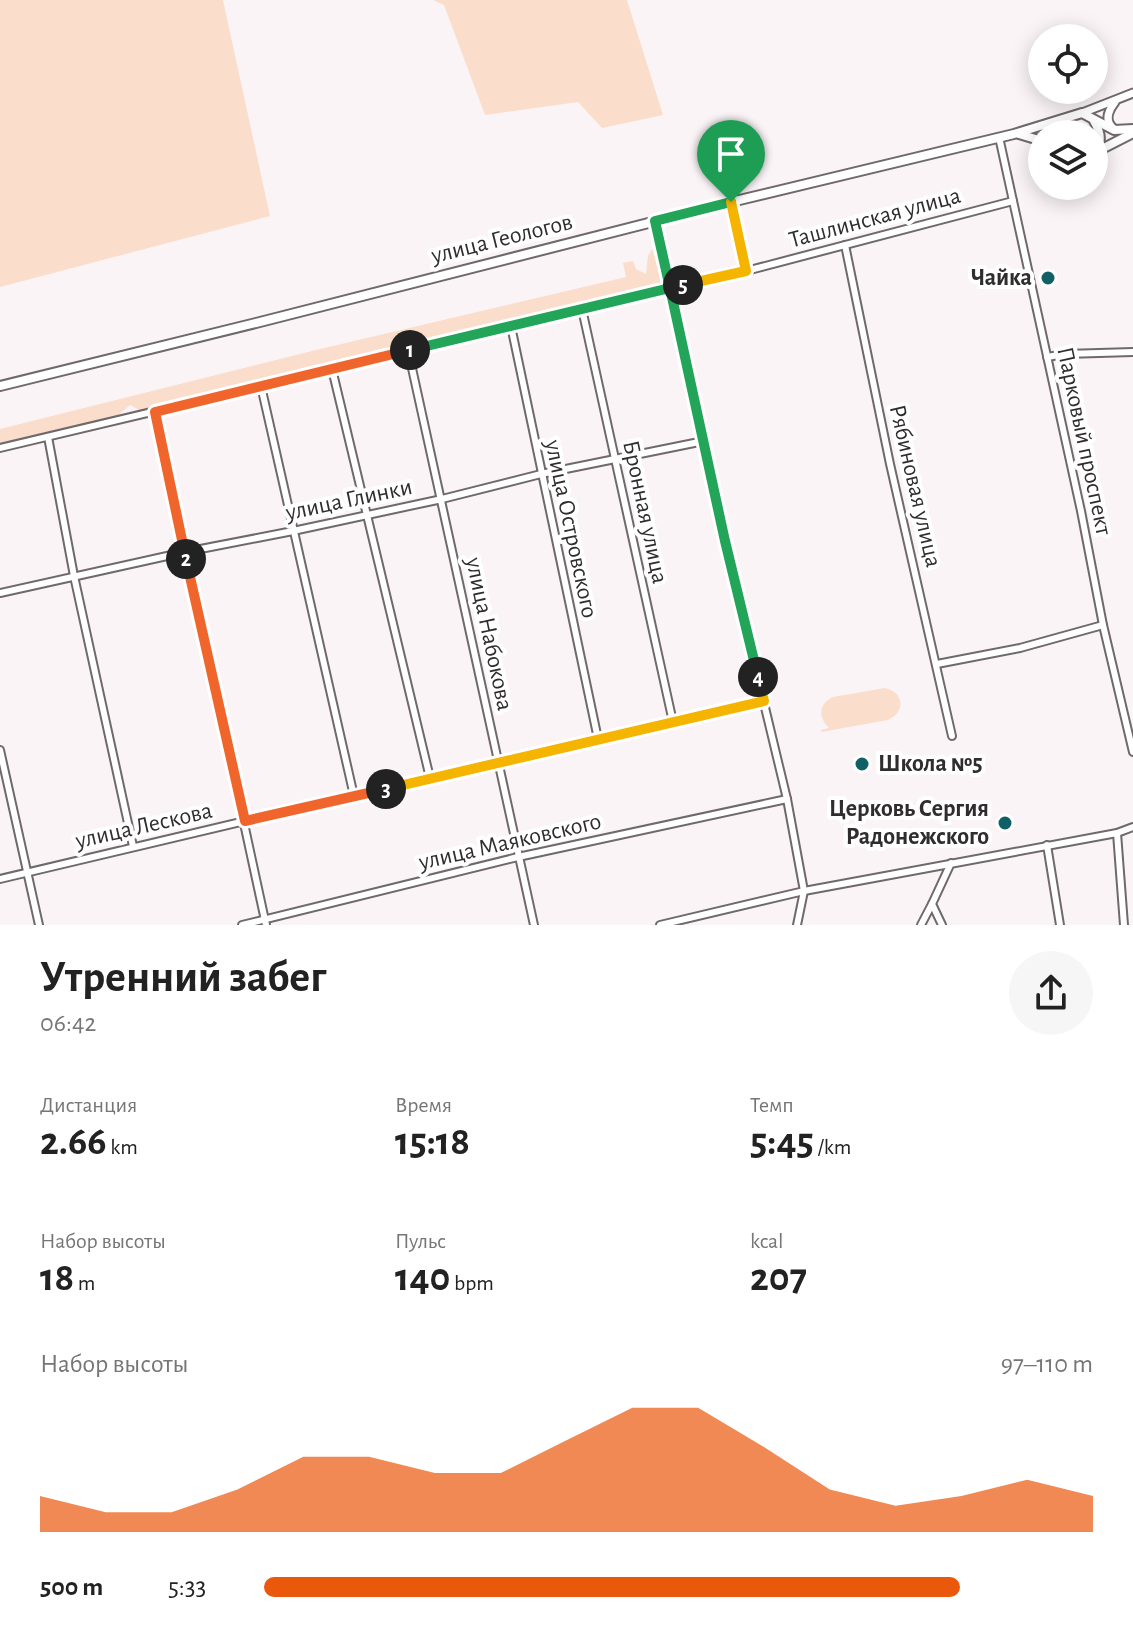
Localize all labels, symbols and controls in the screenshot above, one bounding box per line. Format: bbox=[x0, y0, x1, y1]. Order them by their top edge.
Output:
map controls bbox=[1028, 24, 1108, 200]
button: locate bbox=[1028, 24, 1108, 104]
pin bbox=[697, 120, 765, 202]
button: layers bbox=[1028, 120, 1108, 200]
icon: arrive bbox=[709, 132, 753, 176]
street label: Ташлинская улица bbox=[787, 184, 964, 252]
street label: улица Геологов bbox=[428, 210, 575, 268]
pin: 5 bbox=[663, 265, 703, 305]
place label: Чайка bbox=[971, 266, 1032, 290]
marker: Чайка bbox=[1039, 269, 1057, 287]
text: 5 bbox=[678, 274, 688, 296]
pin: 1 bbox=[390, 330, 430, 370]
text: 1 bbox=[406, 339, 414, 361]
street label: Парковый проспект bbox=[1052, 345, 1116, 537]
street label: Рябиновая улица bbox=[885, 402, 945, 570]
street label: улица Островского bbox=[540, 437, 602, 620]
street label: Бронная улица bbox=[618, 438, 672, 586]
street label: улица Глинки bbox=[283, 475, 414, 525]
pin: 2 bbox=[166, 539, 206, 579]
text: 2 bbox=[181, 548, 191, 570]
street label: улица Набокова bbox=[461, 554, 517, 713]
pin: 4 bbox=[738, 657, 778, 697]
text: 4 bbox=[752, 666, 764, 688]
place label: Школа №5 bbox=[878, 752, 983, 776]
marker: Школа №5 bbox=[853, 755, 871, 773]
pin: 3 bbox=[366, 769, 406, 809]
text: 3 bbox=[381, 778, 391, 800]
place label: Церковь Сергия Радонежского bbox=[829, 797, 989, 849]
street label: улица Лескова bbox=[72, 799, 215, 854]
street label: улица Маяковского bbox=[416, 809, 603, 875]
marker: Церковь Сергия Радонежского bbox=[996, 814, 1014, 832]
button: share bbox=[1009, 951, 1093, 1035]
text: Утренний забег bbox=[40, 956, 326, 1000]
text: 06:42 bbox=[40, 1010, 96, 1036]
text: Дистанция bbox=[40, 1094, 137, 1116]
text: Время bbox=[395, 1094, 452, 1116]
text: Темп bbox=[750, 1094, 794, 1116]
text: 2.66 bbox=[40, 1122, 107, 1162]
text: 15:18 bbox=[395, 1122, 470, 1162]
text: 5:45 bbox=[750, 1122, 814, 1162]
text: km bbox=[107, 1136, 138, 1158]
text: /km bbox=[814, 1136, 851, 1158]
text: Набор высоты bbox=[40, 1230, 166, 1252]
text: Пульс bbox=[395, 1230, 446, 1252]
text: kcal bbox=[750, 1230, 784, 1252]
text: 18 bbox=[40, 1258, 74, 1298]
text: 140 bbox=[395, 1258, 450, 1298]
text: 207 bbox=[750, 1258, 807, 1298]
text: m bbox=[74, 1272, 95, 1294]
text: bpm bbox=[450, 1272, 494, 1294]
text: Набор высоты bbox=[40, 1351, 189, 1377]
text: 97–110 m bbox=[1001, 1351, 1093, 1377]
text: 500 m bbox=[40, 1574, 103, 1600]
text: 5:33 bbox=[168, 1574, 206, 1600]

